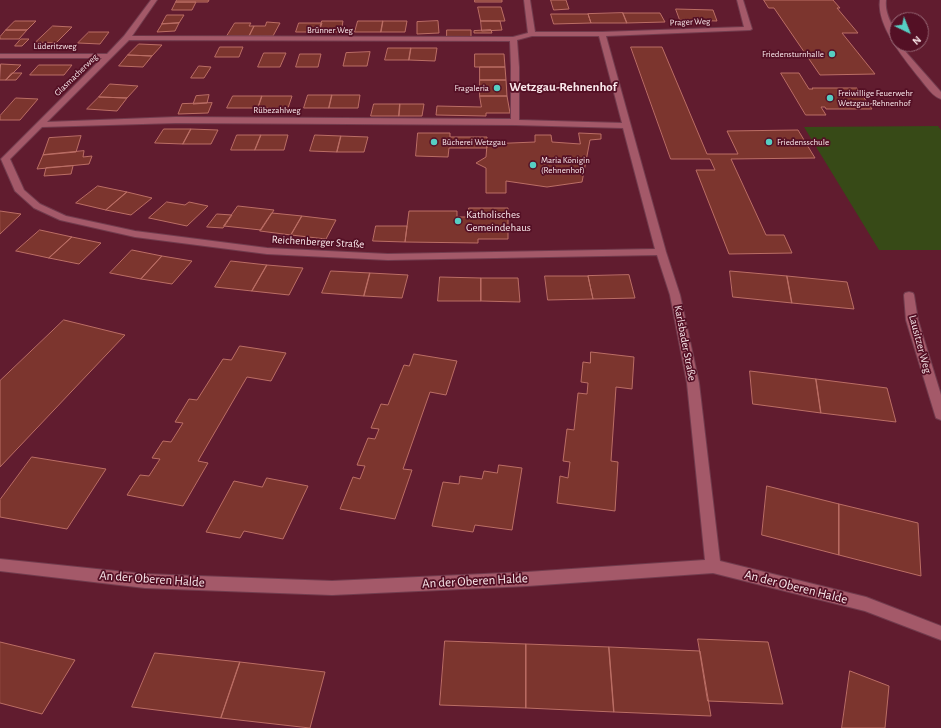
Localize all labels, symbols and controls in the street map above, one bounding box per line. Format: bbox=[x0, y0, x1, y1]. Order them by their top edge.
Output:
north arrow bbox=[889, 12, 929, 52]
street label: Prager Weg bbox=[670, 16, 710, 28]
street label: Brünner Weg bbox=[307, 25, 353, 35]
text: N bbox=[910, 34, 923, 47]
street label: Lüderitzweg bbox=[33, 41, 77, 51]
place label: Friedensturnhalle bbox=[762, 49, 824, 59]
marker: Friedensturnhalle bbox=[827, 49, 837, 59]
street label: Glasmacherweg bbox=[52, 52, 100, 98]
district label: Wetzgau-Rehnenhof bbox=[509, 79, 617, 95]
place label: Fragaleria bbox=[454, 83, 489, 93]
marker: Fragaleria bbox=[492, 83, 502, 93]
place label: Freiwillige Feuerwehr Wetzgau-Rehnenhof bbox=[838, 88, 913, 109]
marker: Freiwillige Feuerwehr Wetzgau-Rehnenhof bbox=[825, 93, 835, 103]
street label: Rübezahlweg bbox=[253, 105, 301, 115]
marker: Bücherei Wetzgau bbox=[429, 137, 439, 147]
place label: Bücherei Wetzgau bbox=[442, 137, 506, 147]
marker: Friedensschule bbox=[764, 137, 774, 147]
place label: Friedensschule bbox=[777, 137, 829, 147]
place label: Maria Königin (Rehnenhof) bbox=[541, 155, 590, 176]
marker: Maria Königin (Rehnenhof) bbox=[528, 160, 538, 170]
place label: Katholisches Gemeindehaus bbox=[466, 208, 531, 234]
marker: Katholisches Gemeindehaus bbox=[453, 216, 463, 226]
street label: Reichenberger Straße bbox=[271, 233, 365, 251]
street label: Karlsbader Straße bbox=[671, 304, 699, 382]
street label: Lausitzer Weg bbox=[906, 313, 934, 375]
street label: An der Oberen Halde bbox=[743, 567, 849, 607]
street label: An der Oberen Halde bbox=[99, 568, 205, 590]
street label: An der Oberen Halde bbox=[422, 570, 528, 592]

